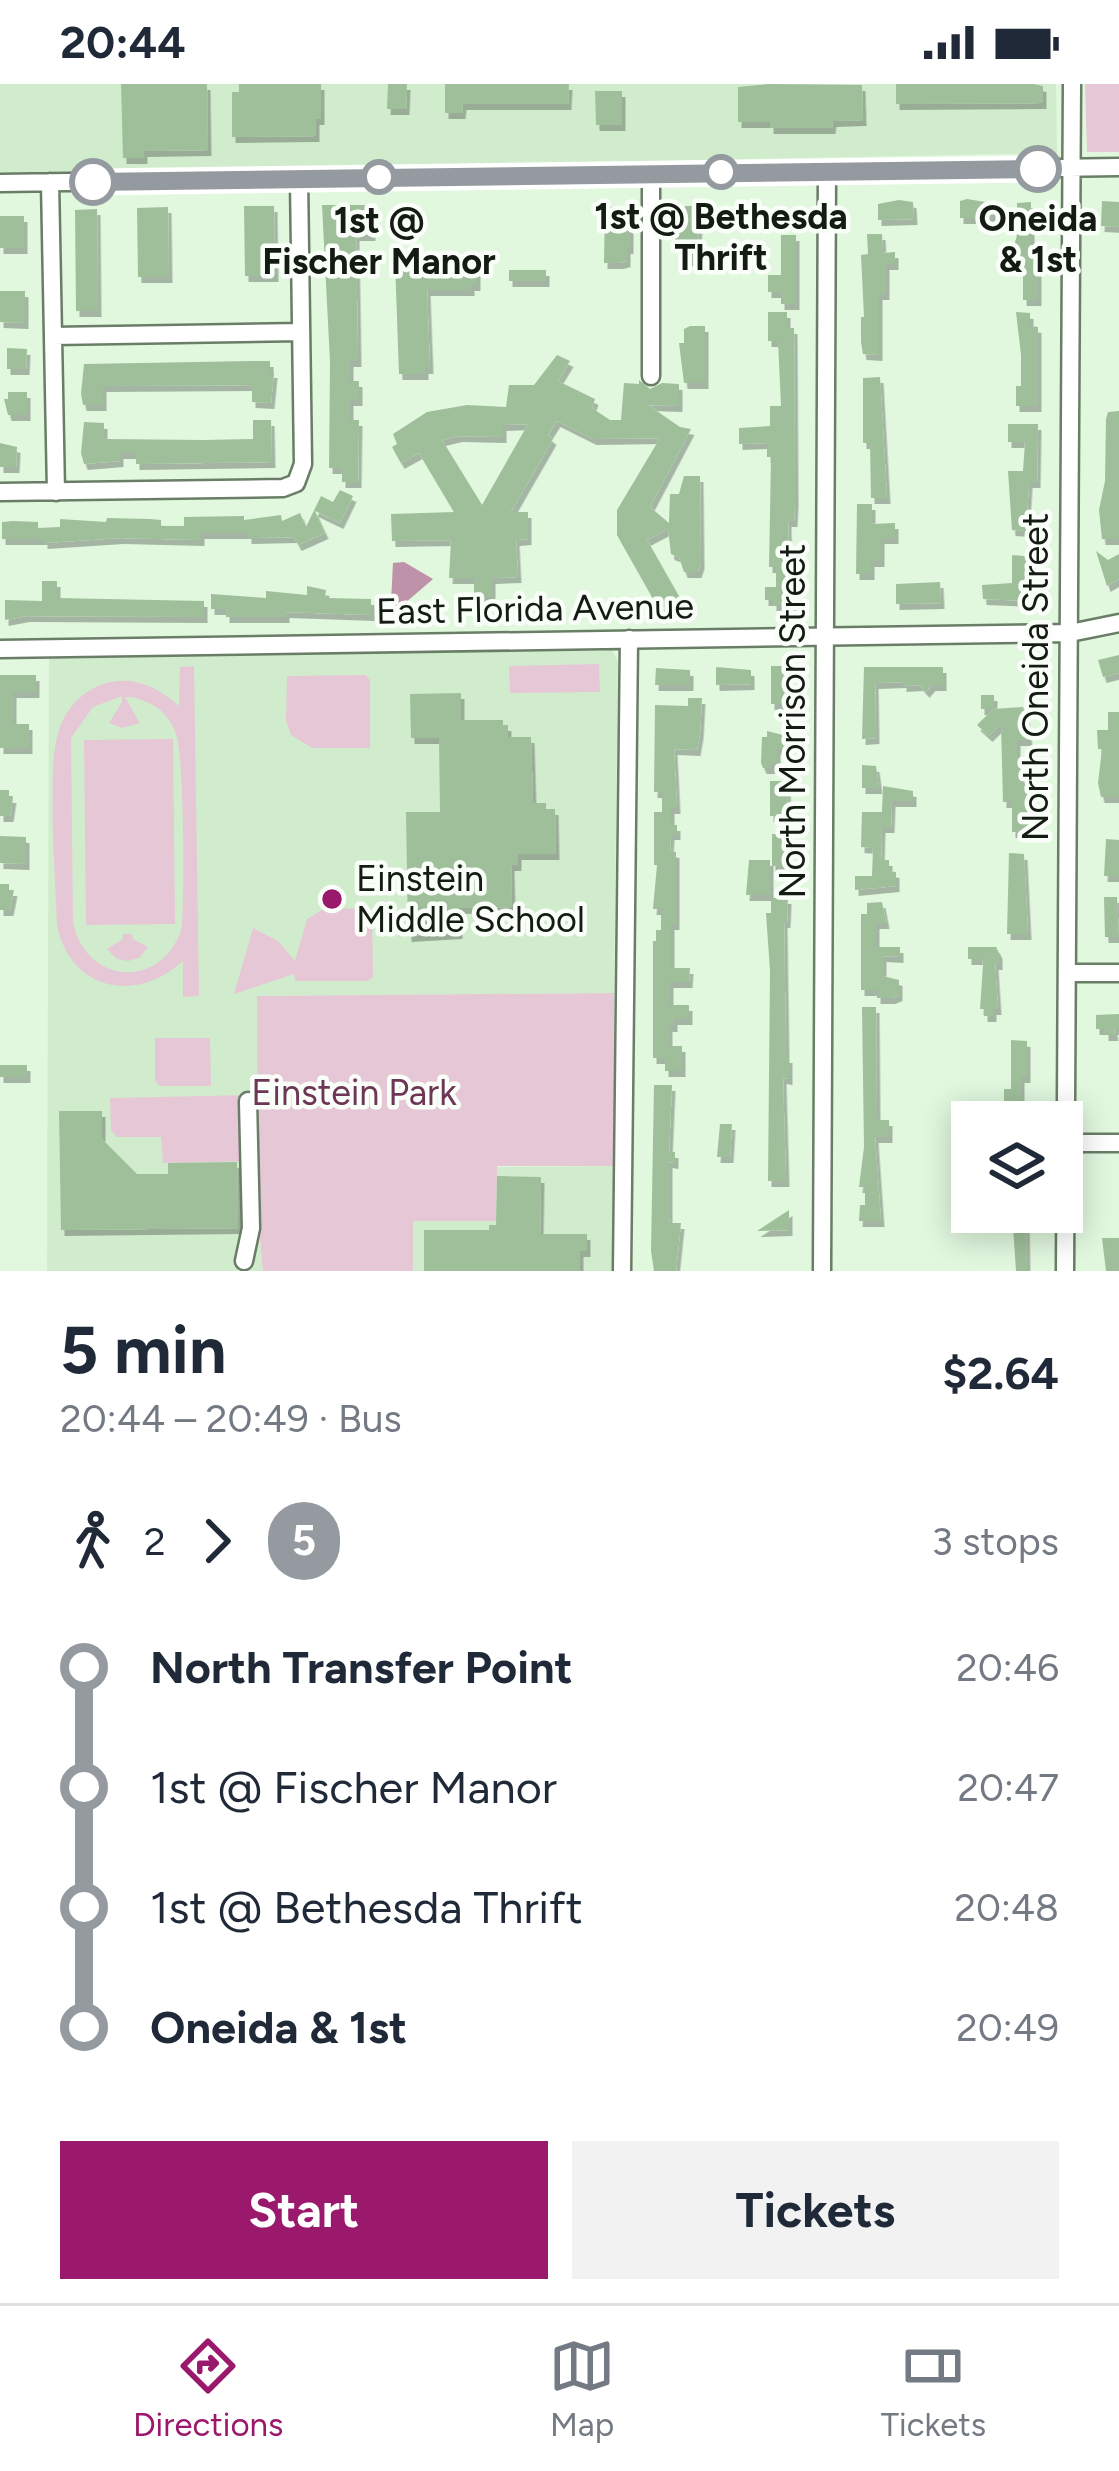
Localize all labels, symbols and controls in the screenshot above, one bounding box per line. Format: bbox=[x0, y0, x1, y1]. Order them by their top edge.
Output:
text: 20:44 bbox=[60, 15, 186, 69]
marker: Oneida & 1st bbox=[1016, 147, 1060, 191]
marker: 1st @ Bethesda Thrift bbox=[705, 156, 737, 188]
unlabelled marker bbox=[71, 160, 115, 204]
marker: 1st @ Fischer Manor bbox=[363, 161, 395, 193]
place label: 1st @ Bethesda Thrift bbox=[594, 195, 848, 279]
place label: Oneida & 1st bbox=[979, 197, 1097, 281]
place label: 1st @ Fischer Manor bbox=[262, 199, 496, 283]
street label: North Oneida Street bbox=[1014, 513, 1057, 841]
street label: North Morrison Street bbox=[771, 544, 814, 898]
street label: East Florida Avenue bbox=[376, 584, 694, 633]
place label: Einstein Middle School bbox=[356, 857, 585, 941]
marker: Einstein Middle School bbox=[319, 886, 345, 912]
park label: Einstein Park bbox=[251, 1071, 457, 1114]
map controls bbox=[951, 1101, 1083, 1233]
button: layers bbox=[951, 1101, 1083, 1233]
text: 5 min bbox=[60, 1310, 226, 1390]
text: $2.64 bbox=[942, 1346, 1059, 1400]
text: 20:44 – 20:49 · Bus bbox=[60, 1395, 402, 1442]
icon: walk bbox=[60, 1508, 126, 1574]
icon: forward bbox=[184, 1508, 250, 1574]
text: 5 bbox=[292, 1515, 316, 1566]
text: 2 bbox=[144, 1518, 166, 1565]
text: 3 stops bbox=[931, 1518, 1059, 1565]
text: North Transfer Point bbox=[150, 1640, 573, 1694]
text: 20:46 bbox=[956, 1644, 1059, 1691]
text: 1st @ Fischer Manor bbox=[150, 1760, 557, 1814]
text: 20:47 bbox=[957, 1764, 1059, 1811]
text: 1st @ Bethesda Thrift bbox=[150, 1880, 583, 1934]
text: 20:48 bbox=[954, 1884, 1059, 1931]
text: Oneida & 1st bbox=[150, 2000, 407, 2054]
text: 20:49 bbox=[956, 2004, 1059, 2051]
button: Start bbox=[60, 2141, 548, 2279]
button: Tickets bbox=[572, 2141, 1059, 2279]
tab: Directions bbox=[133, 2333, 283, 2444]
tab: Map bbox=[549, 2333, 615, 2444]
tab: Tickets bbox=[881, 2333, 986, 2444]

